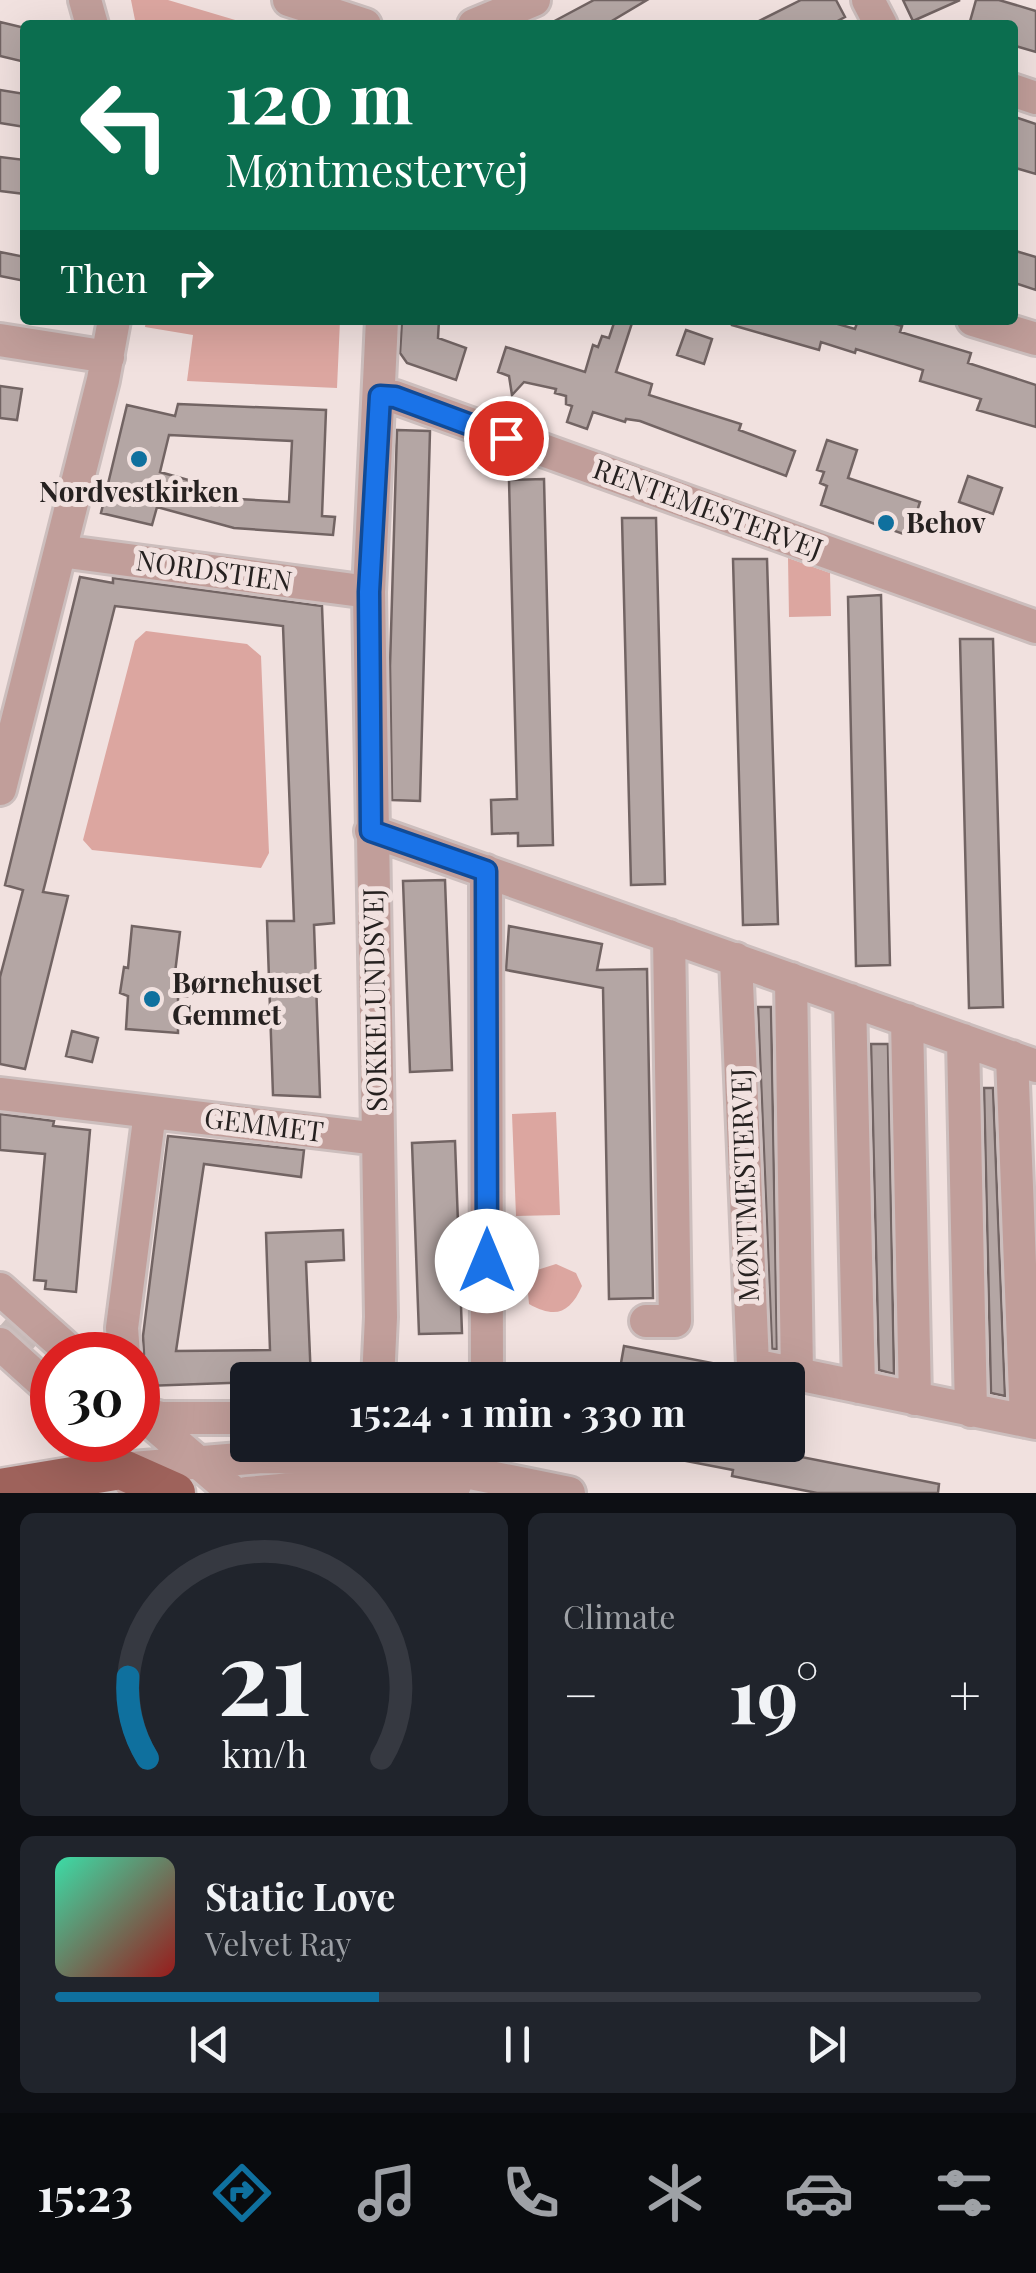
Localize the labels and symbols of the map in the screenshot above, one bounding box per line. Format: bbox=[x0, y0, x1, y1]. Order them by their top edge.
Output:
pin bbox=[464, 396, 549, 481]
marker: Nordvestkirken bbox=[128, 448, 150, 470]
street label: RENTEMESTERVEJ bbox=[589, 449, 828, 566]
place label: Nordvestkirken bbox=[39, 472, 239, 509]
place label: Behov bbox=[906, 503, 986, 540]
marker: Behov bbox=[875, 512, 897, 534]
street label: NORDSTIEN bbox=[134, 540, 295, 599]
street label: SOKKELUNDSVEJ bbox=[353, 888, 394, 1112]
place label: Børnehuset Gemmet bbox=[172, 963, 322, 1032]
marker: Børnehuset Gemmet bbox=[141, 988, 163, 1010]
street label: MØNTMESTERVEJ bbox=[721, 1067, 766, 1303]
street label: GEMMET bbox=[202, 1098, 326, 1149]
position arrow bbox=[435, 1209, 539, 1313]
speed limit sign: 30 bbox=[30, 1332, 160, 1462]

